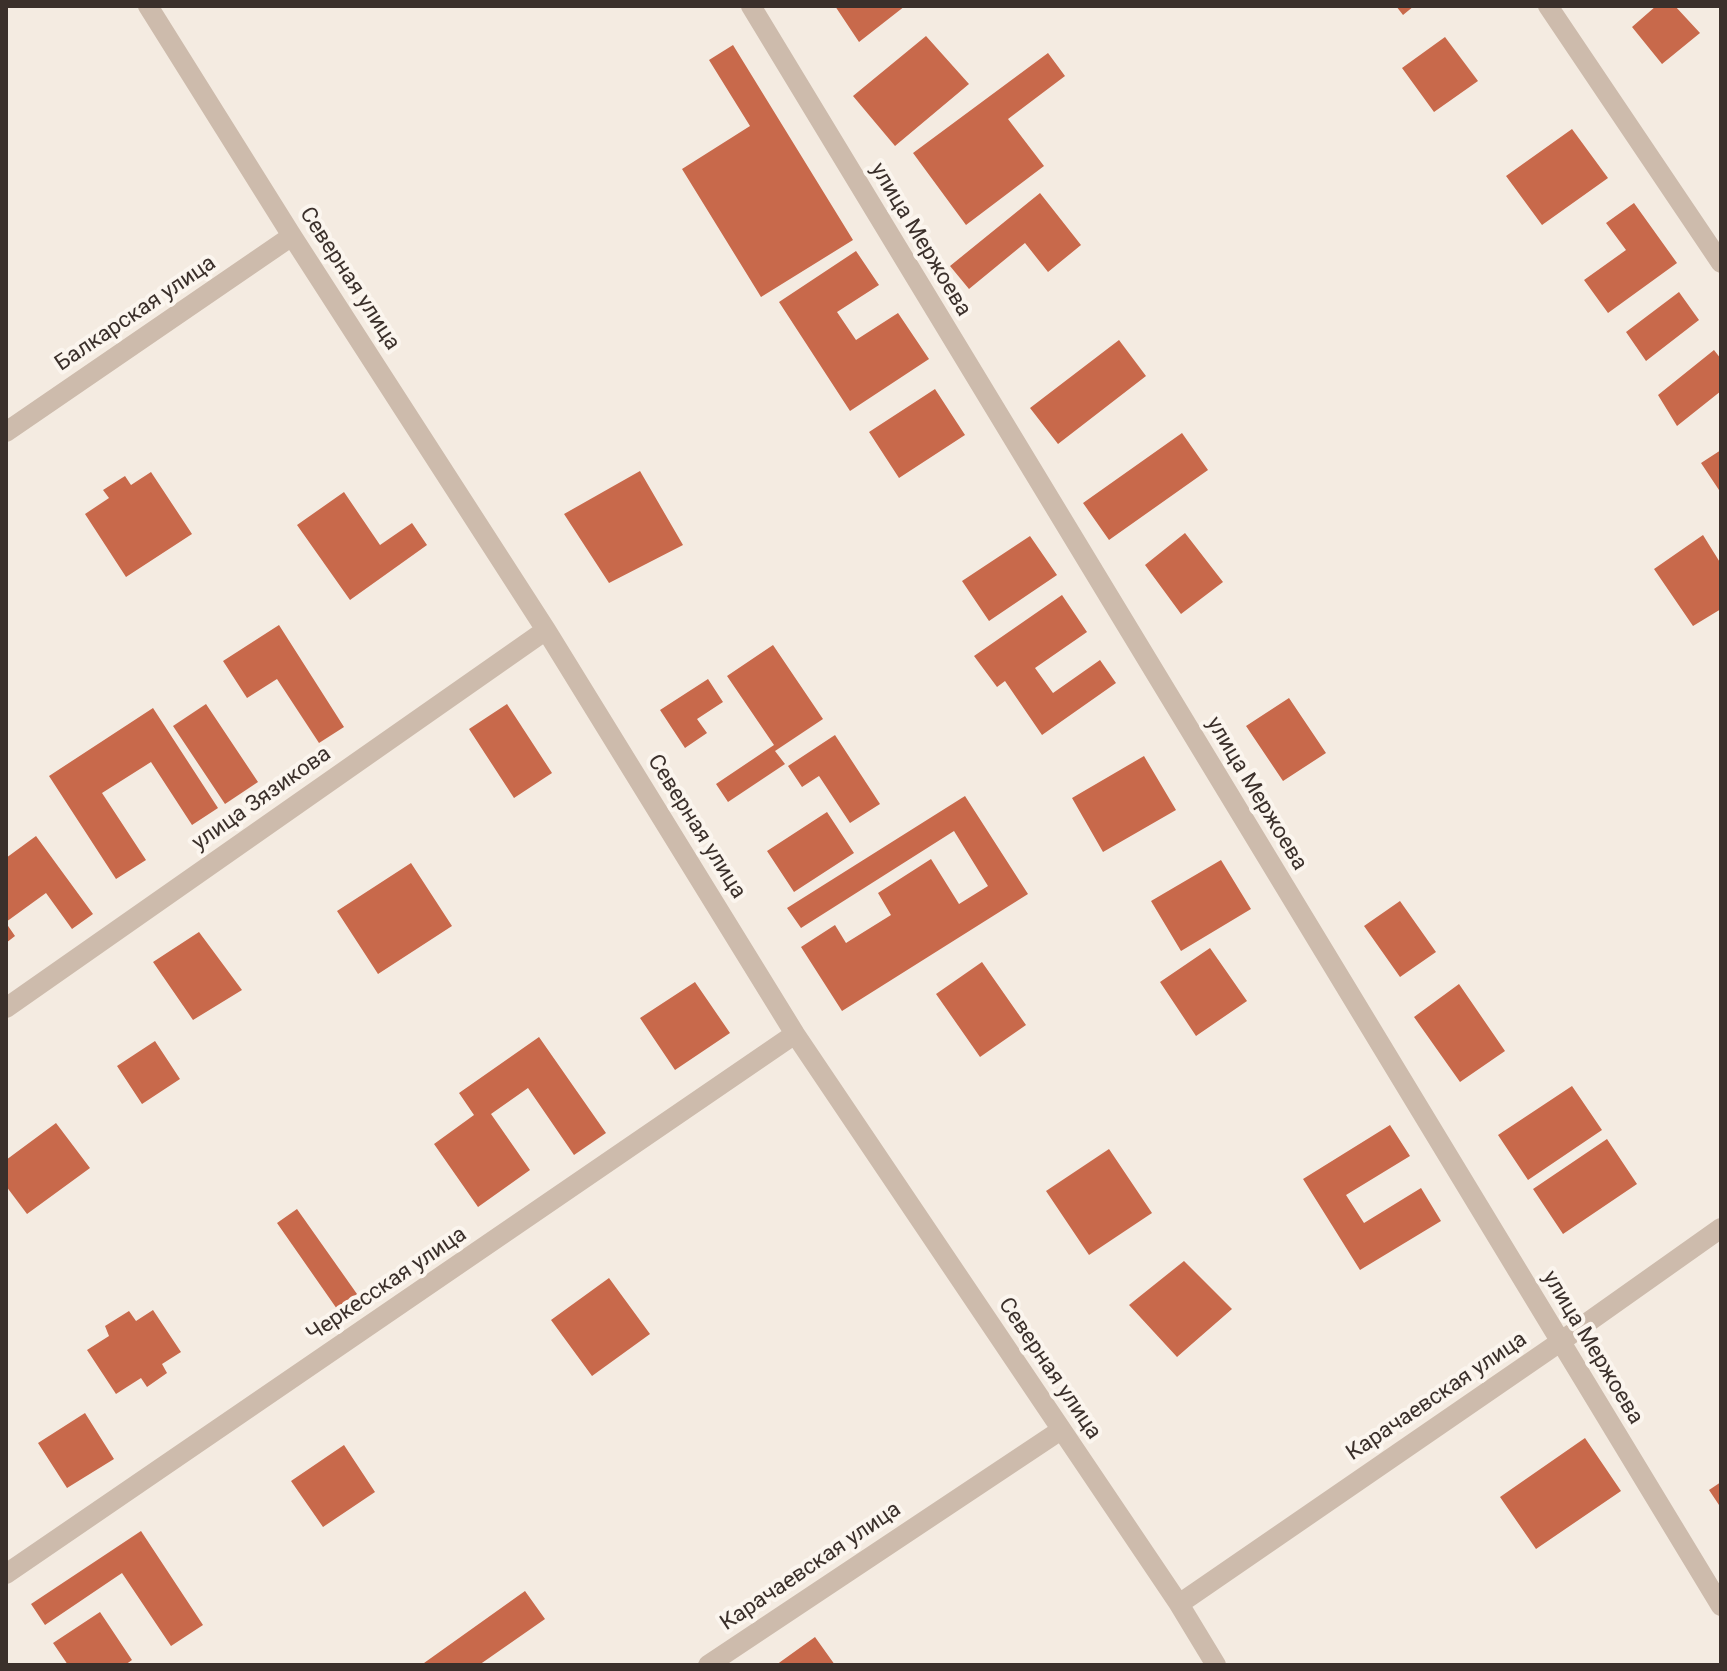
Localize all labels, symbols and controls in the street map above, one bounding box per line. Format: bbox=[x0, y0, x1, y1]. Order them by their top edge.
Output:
street label: улица Мержоева bbox=[864, 158, 976, 322]
street label: Северная улица bbox=[293, 203, 405, 355]
street label: Балкарская улица bbox=[51, 250, 221, 378]
street label: улица Мержоева bbox=[1200, 712, 1312, 876]
street label: улица Зязикова bbox=[187, 741, 337, 857]
street label: Северная улица bbox=[641, 750, 751, 904]
street label: Черкесская улица bbox=[302, 1222, 472, 1348]
street label: улица Мержоева bbox=[1536, 1266, 1648, 1430]
street label: Северная улица bbox=[992, 1293, 1106, 1445]
street label: Карачаевская улица bbox=[1342, 1327, 1532, 1467]
street label: Карачаевская улица bbox=[716, 1497, 906, 1637]

